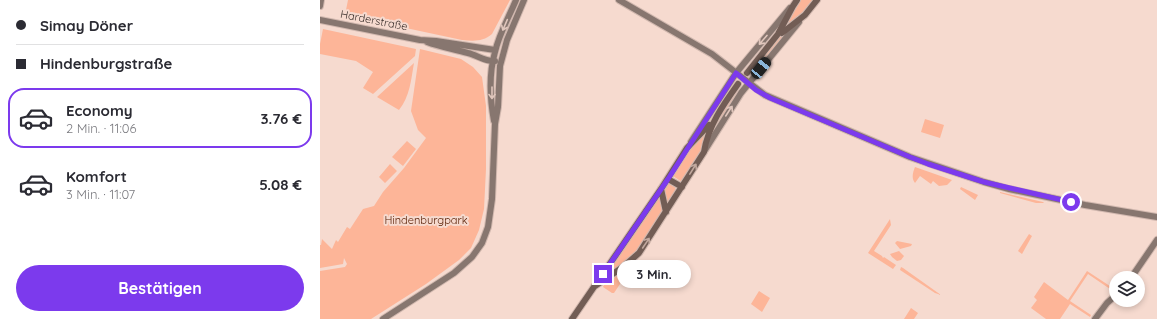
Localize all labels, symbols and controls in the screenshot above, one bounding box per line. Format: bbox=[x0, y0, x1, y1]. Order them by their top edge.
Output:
street label: Harderstraße bbox=[339, 7, 409, 33]
text: Simay Döner bbox=[40, 16, 133, 35]
one-way arrow bbox=[501, 19, 508, 31]
one-way arrow bbox=[759, 35, 768, 45]
text: Hindenburgstraße bbox=[40, 54, 172, 73]
car bbox=[749, 55, 773, 81]
one-way arrow bbox=[488, 86, 496, 99]
icon: car bbox=[18, 100, 54, 136]
text: Economy bbox=[66, 101, 133, 120]
one-way arrow bbox=[726, 105, 734, 117]
text: 3.76 € bbox=[261, 109, 302, 128]
text: 2 Min. · 11:06 bbox=[66, 120, 137, 136]
one-way arrow bbox=[689, 163, 697, 175]
icon: car bbox=[18, 166, 54, 202]
text: Komfort bbox=[66, 167, 127, 186]
text: 5.08 € bbox=[259, 175, 302, 194]
text: 3 Min. · 11:07 bbox=[66, 186, 135, 202]
route start bbox=[1062, 193, 1080, 211]
park label: Hindenburgpark bbox=[384, 213, 468, 227]
one-way arrow bbox=[642, 238, 650, 249]
callout: 3 Min. bbox=[617, 260, 691, 288]
button: Bestätigen bbox=[16, 265, 304, 311]
route end bbox=[594, 265, 612, 283]
text: 3 Min. bbox=[636, 266, 672, 282]
map controls bbox=[1109, 271, 1145, 307]
button: layers bbox=[1109, 271, 1145, 307]

